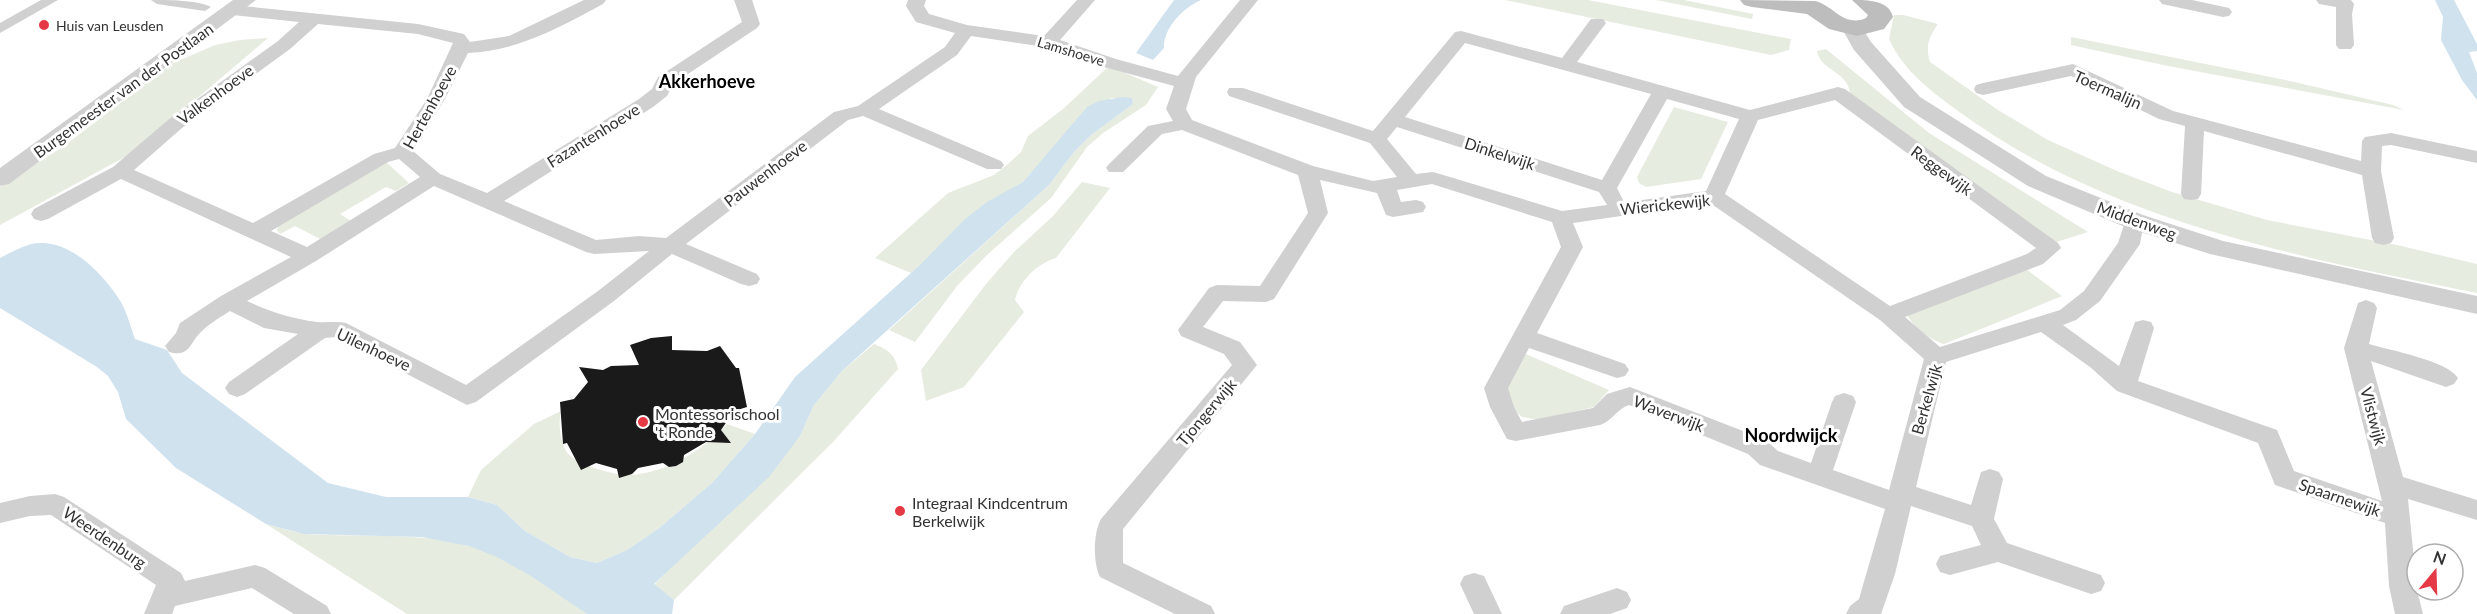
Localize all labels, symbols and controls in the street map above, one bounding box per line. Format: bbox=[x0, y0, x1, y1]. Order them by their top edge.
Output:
place label: Huis van Leusden bbox=[56, 17, 163, 34]
street label: Burgemeester van der Postlaan bbox=[30, 18, 216, 162]
marker: Huis van Leusden bbox=[37, 18, 51, 32]
street label: Lamshoeve bbox=[1035, 33, 1107, 69]
street label: Valkenhoeve bbox=[173, 60, 257, 128]
street label: Hertenhoeve bbox=[398, 62, 460, 152]
street label: Toermalijn bbox=[2071, 66, 2145, 112]
district label: Akkerhoeve bbox=[658, 70, 756, 92]
street label: Fazantenhoeve bbox=[543, 99, 643, 171]
street label: Dinkelwijk bbox=[1462, 133, 1538, 174]
street label: Pauwenhoeve bbox=[720, 136, 810, 210]
street label: Reggewijk bbox=[1908, 141, 1977, 199]
street label: Wierickewijk bbox=[1619, 190, 1712, 218]
street label: Middenweg bbox=[2095, 197, 2179, 243]
street label: Uilenhoeve bbox=[334, 324, 414, 374]
street label: Berkelwijk bbox=[1907, 361, 1945, 437]
street label: Tjongerwijk bbox=[1172, 374, 1240, 450]
street label: Vlistwijk bbox=[2357, 385, 2391, 448]
street label: Waverwijk bbox=[1631, 391, 1708, 435]
place label: Montessorischool 't Ronde bbox=[655, 404, 780, 441]
marker: Montessorischool 't Ronde bbox=[636, 415, 650, 429]
district label: Noordwijck bbox=[1745, 424, 1838, 446]
street label: Spaarnewijk bbox=[2297, 474, 2384, 520]
place label: Integraal Kindcentrum Berkelwijk bbox=[912, 493, 1068, 530]
street label: Weerdenburg bbox=[60, 502, 150, 572]
marker: Integraal Kindcentrum Berkelwijk bbox=[893, 504, 907, 518]
north arrow bbox=[2405, 542, 2465, 602]
text: N bbox=[2431, 546, 2449, 568]

